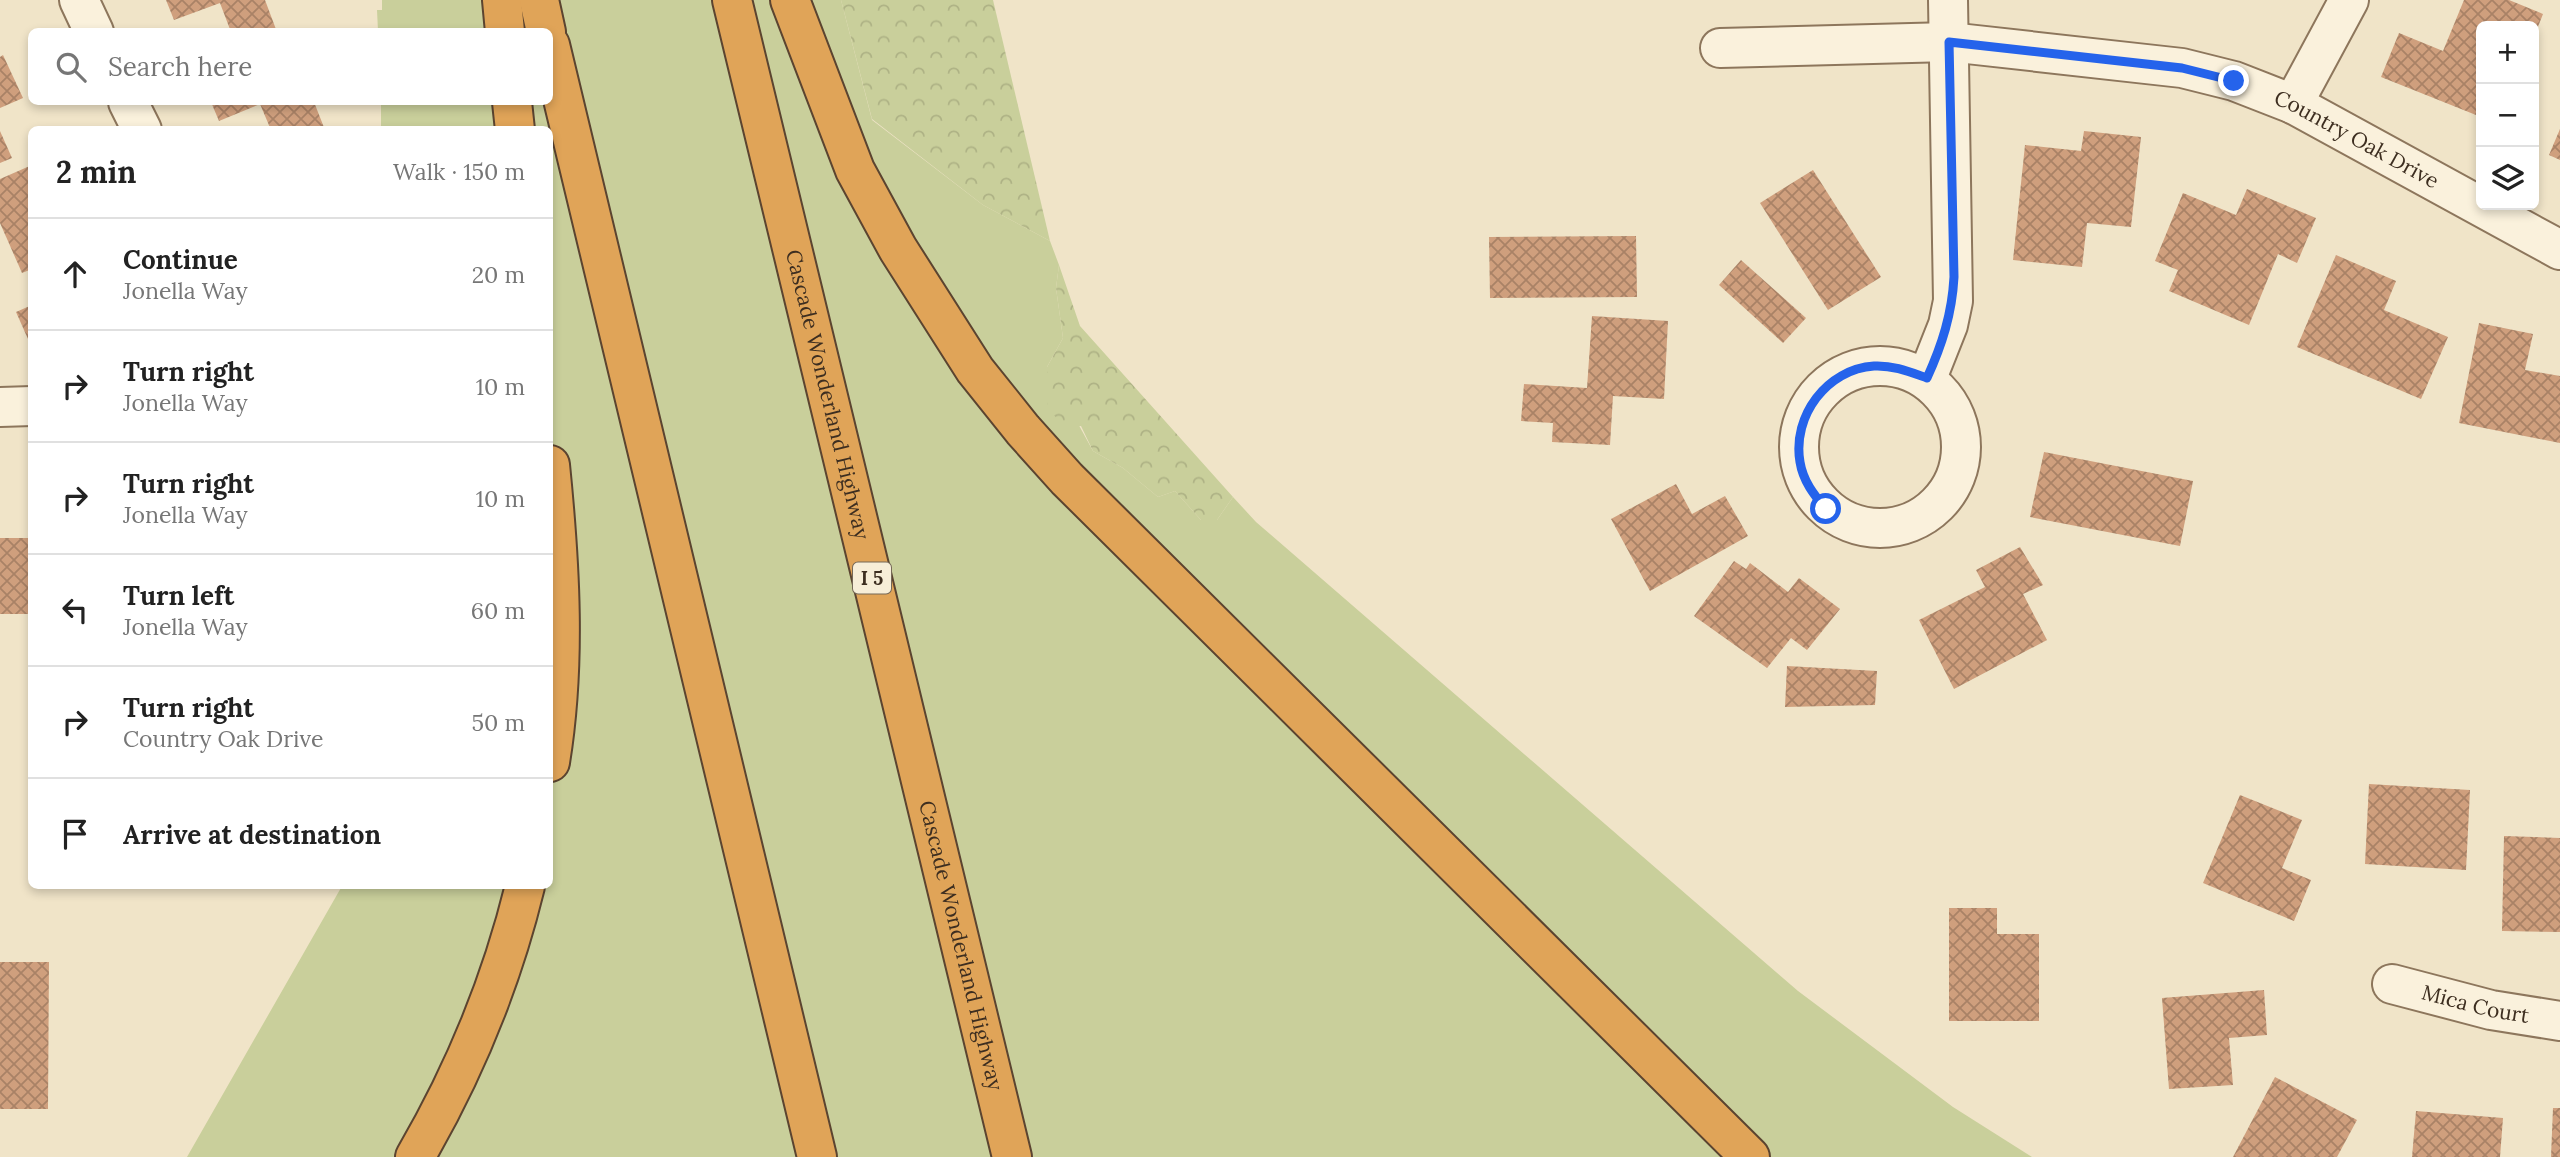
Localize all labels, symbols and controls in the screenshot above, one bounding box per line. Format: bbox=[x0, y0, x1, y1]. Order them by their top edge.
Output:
map controls bbox=[2476, 21, 2539, 210]
button: + bbox=[2476, 21, 2539, 84]
search box bbox=[28, 28, 553, 105]
icon: search bbox=[52, 48, 90, 86]
text: Search here bbox=[108, 50, 252, 83]
route end bbox=[2218, 65, 2249, 96]
street label: Country Oak Drive bbox=[2271, 84, 2444, 194]
button: − bbox=[2476, 84, 2539, 147]
button: layers bbox=[2476, 147, 2539, 210]
text: 2 min bbox=[56, 153, 136, 191]
text: Walk · 150 m bbox=[393, 157, 525, 186]
text: Continue bbox=[123, 243, 238, 276]
street label: Cascade Wonderland Highway bbox=[780, 247, 876, 542]
icon: ahead bbox=[56, 255, 94, 293]
text: 20 m bbox=[472, 260, 525, 289]
text: Jonella Way bbox=[123, 276, 248, 305]
text: Turn right bbox=[123, 355, 254, 388]
icon: right bbox=[56, 367, 94, 405]
text: 10 m bbox=[476, 372, 525, 401]
text: Jonella Way bbox=[123, 388, 248, 417]
text: Turn right bbox=[123, 467, 254, 500]
icon: right bbox=[56, 479, 94, 517]
text: 10 m bbox=[476, 484, 525, 513]
route start bbox=[1810, 493, 1841, 524]
text: Jonella Way bbox=[123, 500, 248, 529]
road number: I 5 bbox=[853, 562, 891, 594]
text: Turn left bbox=[123, 579, 234, 612]
icon: left bbox=[56, 591, 94, 629]
text: 60 m bbox=[471, 596, 525, 625]
text: Jonella Way bbox=[123, 612, 248, 641]
text: Turn right bbox=[123, 691, 254, 724]
icon: right bbox=[56, 703, 94, 741]
text: 50 m bbox=[472, 708, 525, 737]
text: Country Oak Drive bbox=[123, 724, 324, 753]
street label: Cascade Wonderland Highway bbox=[913, 798, 1009, 1093]
icon: arrive bbox=[56, 815, 94, 853]
text: Arrive at destination bbox=[123, 818, 381, 851]
street label: Mica Court bbox=[2419, 978, 2532, 1029]

